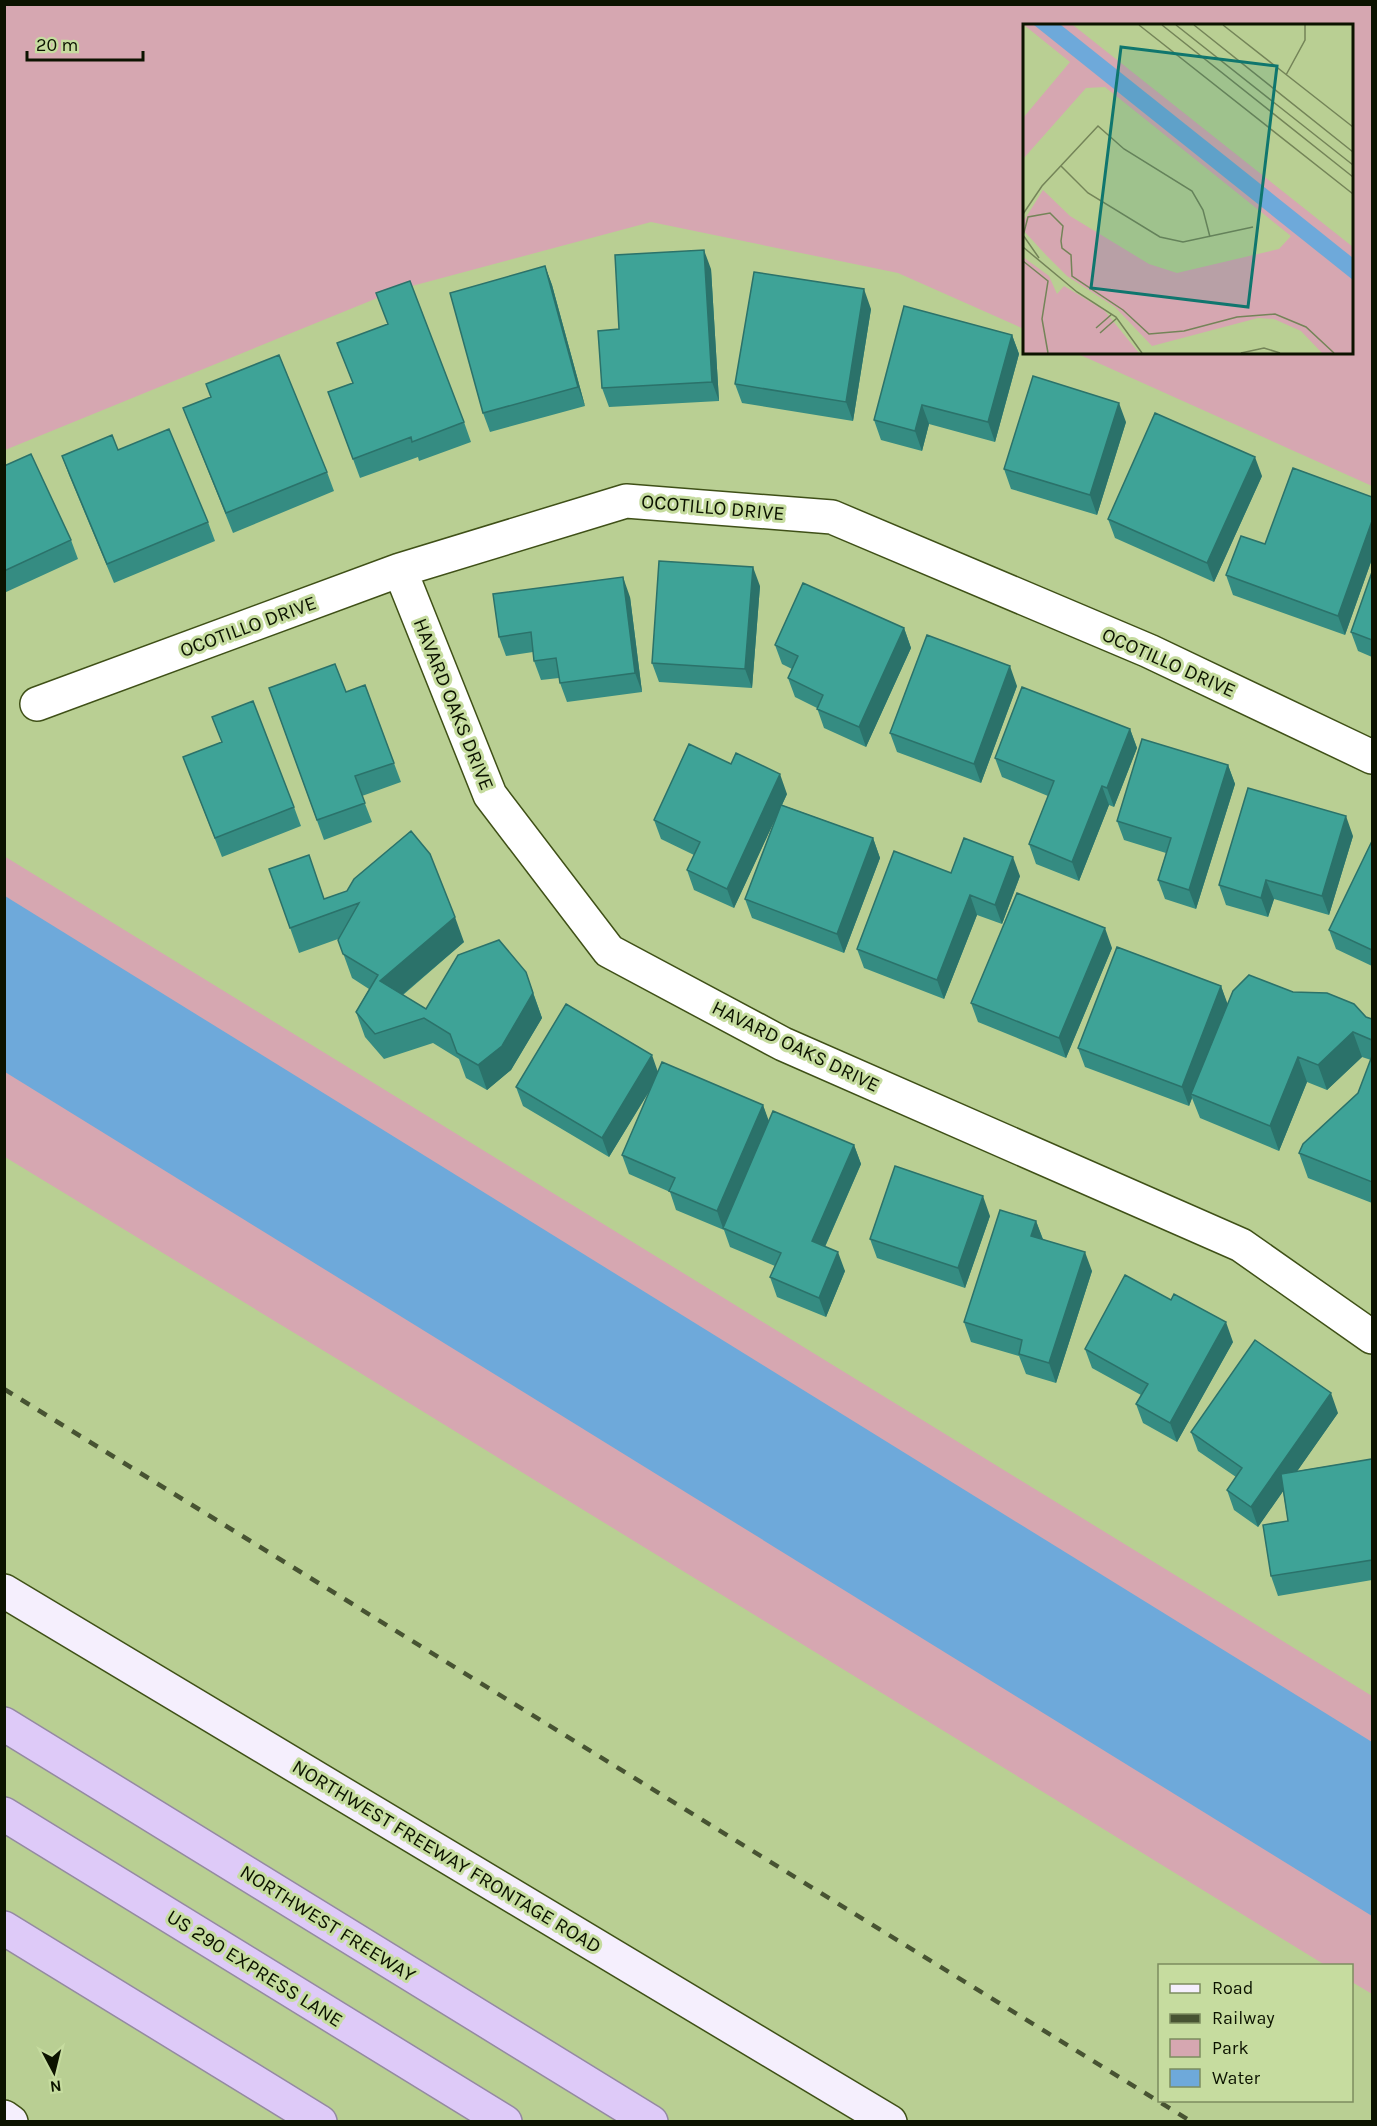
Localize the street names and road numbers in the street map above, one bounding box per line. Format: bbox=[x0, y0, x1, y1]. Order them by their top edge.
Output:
street label: OCOTILLO DRIVE bbox=[640, 490, 785, 525]
street label: OCOTILLO DRIVE bbox=[177, 591, 320, 662]
street label: HAVARD OAKS DRIVE bbox=[408, 615, 499, 794]
street label: OCOTILLO DRIVE bbox=[1099, 623, 1239, 702]
street label: HAVARD OAKS DRIVE bbox=[708, 996, 883, 1097]
street label: NORTHWEST FREEWAY FRONTAGE ROAD bbox=[288, 1754, 606, 1958]
street label: NORTHWEST FREEWAY bbox=[236, 1859, 420, 1987]
street label: US 290 EXPRESS LANE bbox=[163, 1905, 347, 2032]

